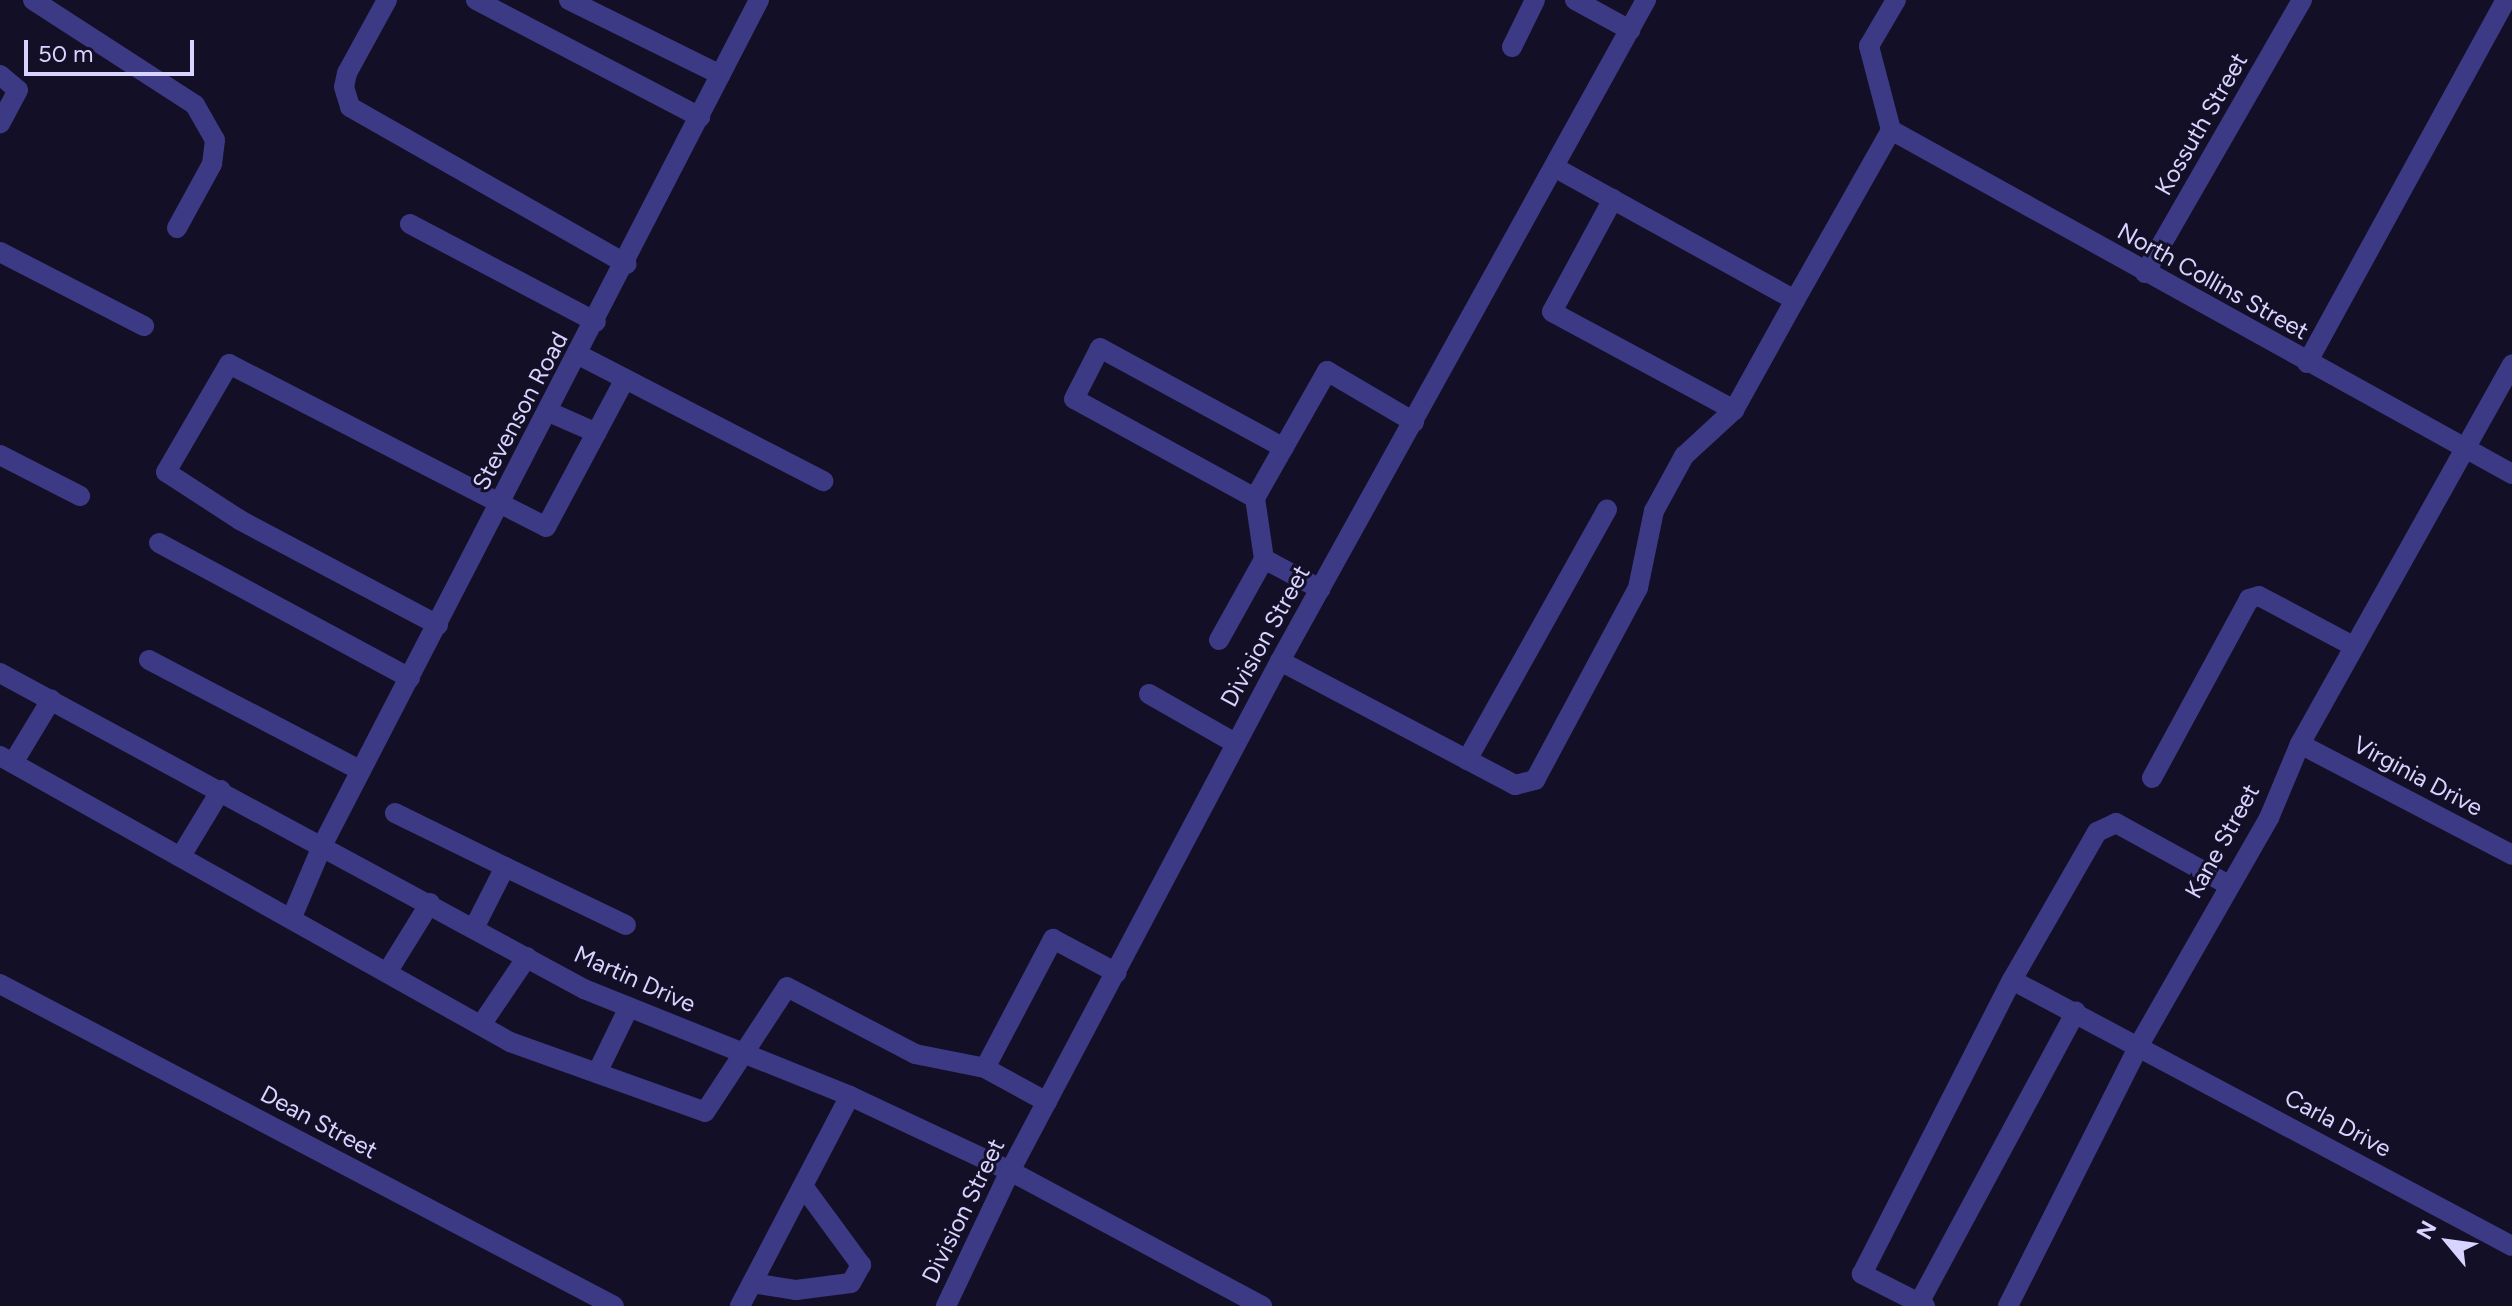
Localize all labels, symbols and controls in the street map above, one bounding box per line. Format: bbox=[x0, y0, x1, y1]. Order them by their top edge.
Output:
scale bar bbox=[28, 24, 198, 74]
text: 50 m bbox=[38, 39, 94, 68]
street label: Kossuth Street bbox=[2149, 48, 2253, 200]
street label: North Collins Street bbox=[2112, 217, 2314, 345]
street label: Stevenson Road bbox=[466, 327, 574, 495]
street label: Division Street bbox=[1214, 560, 1316, 712]
street label: Virginia Drive bbox=[2348, 730, 2488, 822]
street label: Kane Street bbox=[2179, 779, 2265, 903]
street label: Martin Drive bbox=[570, 939, 700, 1019]
street label: Dean Street bbox=[256, 1079, 382, 1165]
street label: Carla Drive bbox=[2280, 1083, 2396, 1163]
street label: Division Street bbox=[916, 1134, 1010, 1288]
north arrow bbox=[2408, 1202, 2488, 1282]
text: N bbox=[2411, 1216, 2443, 1244]

